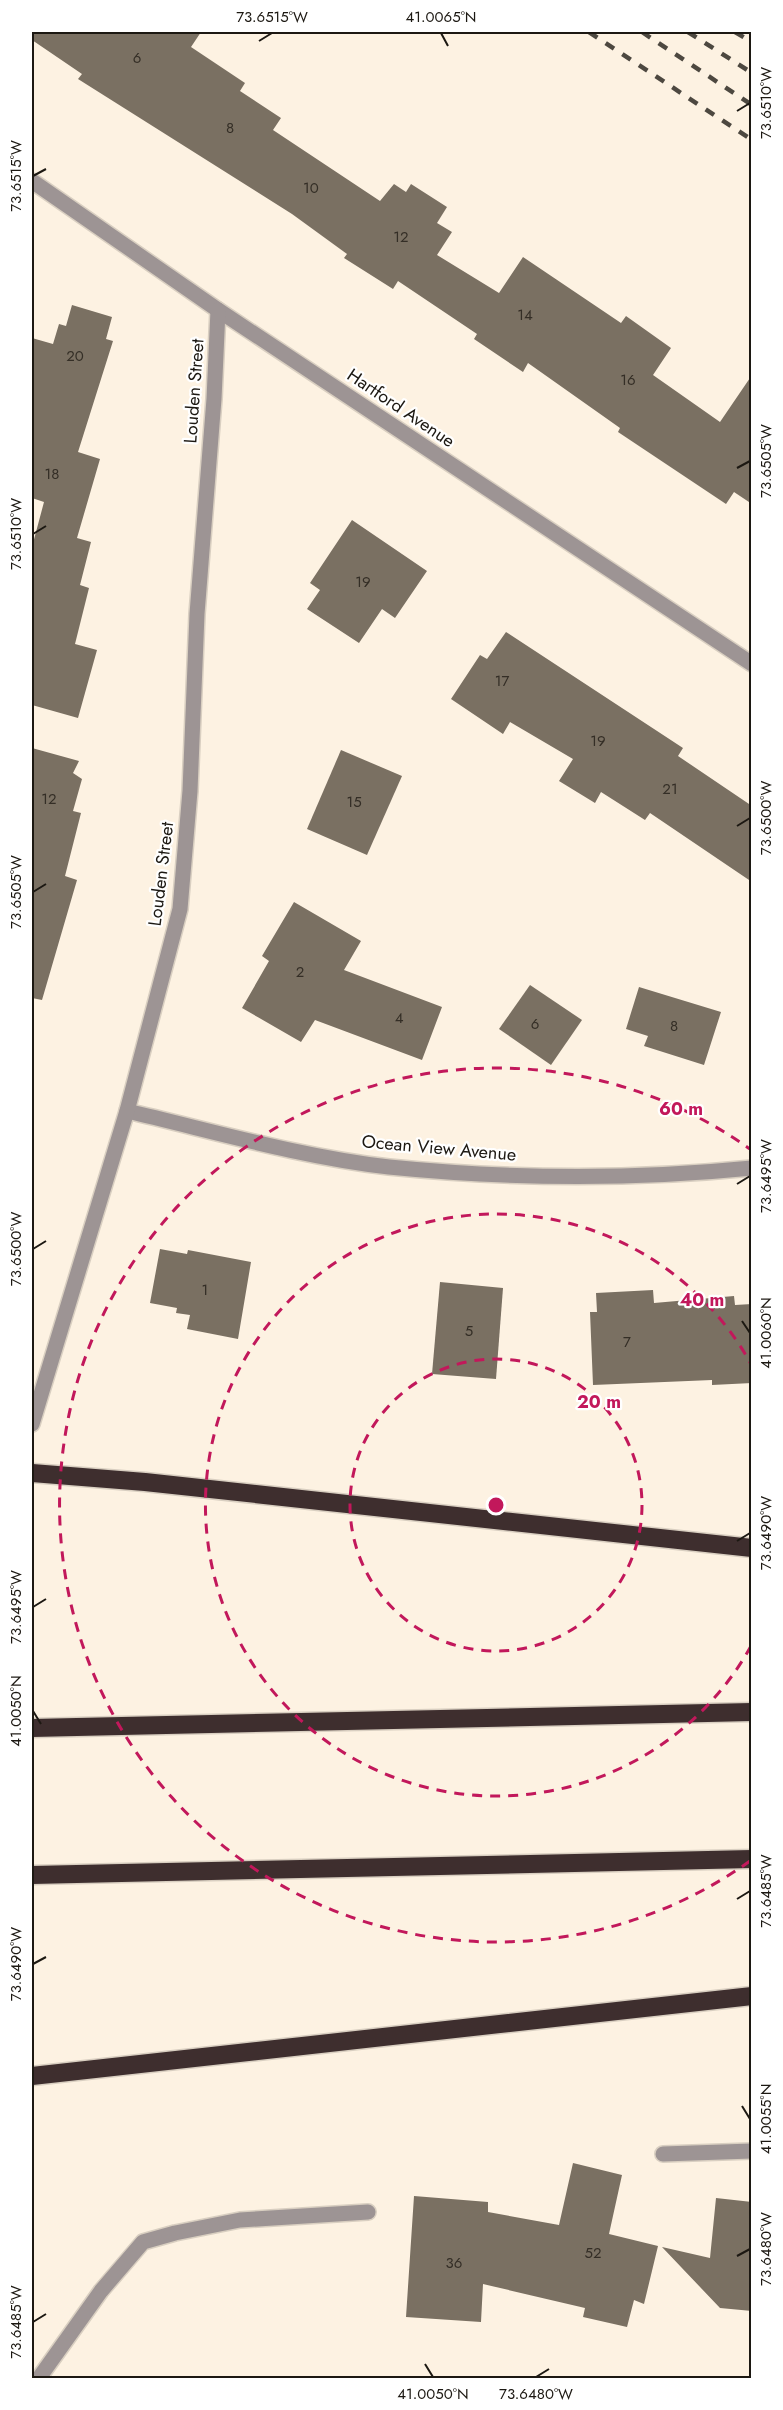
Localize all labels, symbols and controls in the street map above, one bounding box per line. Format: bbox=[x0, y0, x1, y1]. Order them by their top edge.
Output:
text: 73.6515°W bbox=[236, 6, 308, 28]
text: 41.0065°N bbox=[406, 6, 476, 28]
house number: 6 bbox=[133, 47, 141, 69]
text: 73.6510°W bbox=[755, 67, 777, 139]
house number: 8 bbox=[226, 117, 234, 139]
text: 73.6515°W bbox=[5, 140, 27, 212]
house number: 10 bbox=[303, 177, 319, 199]
house number: 12 bbox=[393, 226, 409, 248]
house number: 14 bbox=[517, 304, 533, 326]
street label: Louden Street bbox=[177, 337, 211, 444]
house number: 20 bbox=[66, 345, 84, 367]
street label: Hartford Avenue bbox=[342, 362, 460, 454]
house number: 16 bbox=[620, 369, 636, 391]
text: 73.6505°W bbox=[755, 424, 777, 498]
house number: 18 bbox=[45, 463, 59, 485]
text: 73.6510°W bbox=[5, 498, 27, 570]
house number: 19 bbox=[355, 571, 371, 593]
house number: 17 bbox=[495, 670, 509, 692]
house number: 19 bbox=[590, 730, 606, 752]
house number: 21 bbox=[662, 778, 678, 800]
text: 73.6500°W bbox=[755, 781, 777, 855]
house number: 12 bbox=[41, 788, 57, 810]
house number: 15 bbox=[346, 791, 362, 813]
street label: Louden Street bbox=[142, 820, 180, 928]
text: 73.6505°W bbox=[5, 855, 27, 929]
house number: 2 bbox=[296, 961, 304, 983]
house number: 4 bbox=[395, 1007, 404, 1029]
house number: 6 bbox=[531, 1013, 539, 1035]
house number: 8 bbox=[670, 1015, 678, 1037]
text: 60 m bbox=[659, 1096, 703, 1122]
street label: Ocean View Avenue bbox=[361, 1128, 517, 1168]
text: 73.6495°W bbox=[755, 1139, 777, 1213]
text: 73.6500°W bbox=[5, 1212, 27, 1286]
house number: 1 bbox=[202, 1279, 208, 1301]
text: 40 m bbox=[680, 1287, 724, 1313]
text: 41.0060°N bbox=[755, 1297, 777, 1369]
house number: 5 bbox=[465, 1320, 473, 1342]
house number: 7 bbox=[623, 1331, 631, 1353]
text: 20 m bbox=[577, 1389, 621, 1415]
centre of rings bbox=[486, 1495, 506, 1515]
text: 73.6490°W bbox=[755, 1496, 777, 1570]
text: 73.6495°W bbox=[5, 1570, 27, 1644]
text: 41.0050°N bbox=[5, 1675, 27, 1747]
text: 73.6485°W bbox=[755, 1854, 777, 1928]
text: 73.6490°W bbox=[5, 1927, 27, 2001]
text: 41.0055°N bbox=[755, 2084, 777, 2154]
text: 73.6480°W bbox=[755, 2212, 777, 2286]
house number: 52 bbox=[585, 2242, 602, 2264]
house number: 36 bbox=[446, 2252, 462, 2274]
text: 73.6485°W bbox=[5, 2285, 27, 2359]
text: 41.0050°N bbox=[397, 2383, 469, 2405]
text: 73.6480°W bbox=[499, 2383, 573, 2405]

